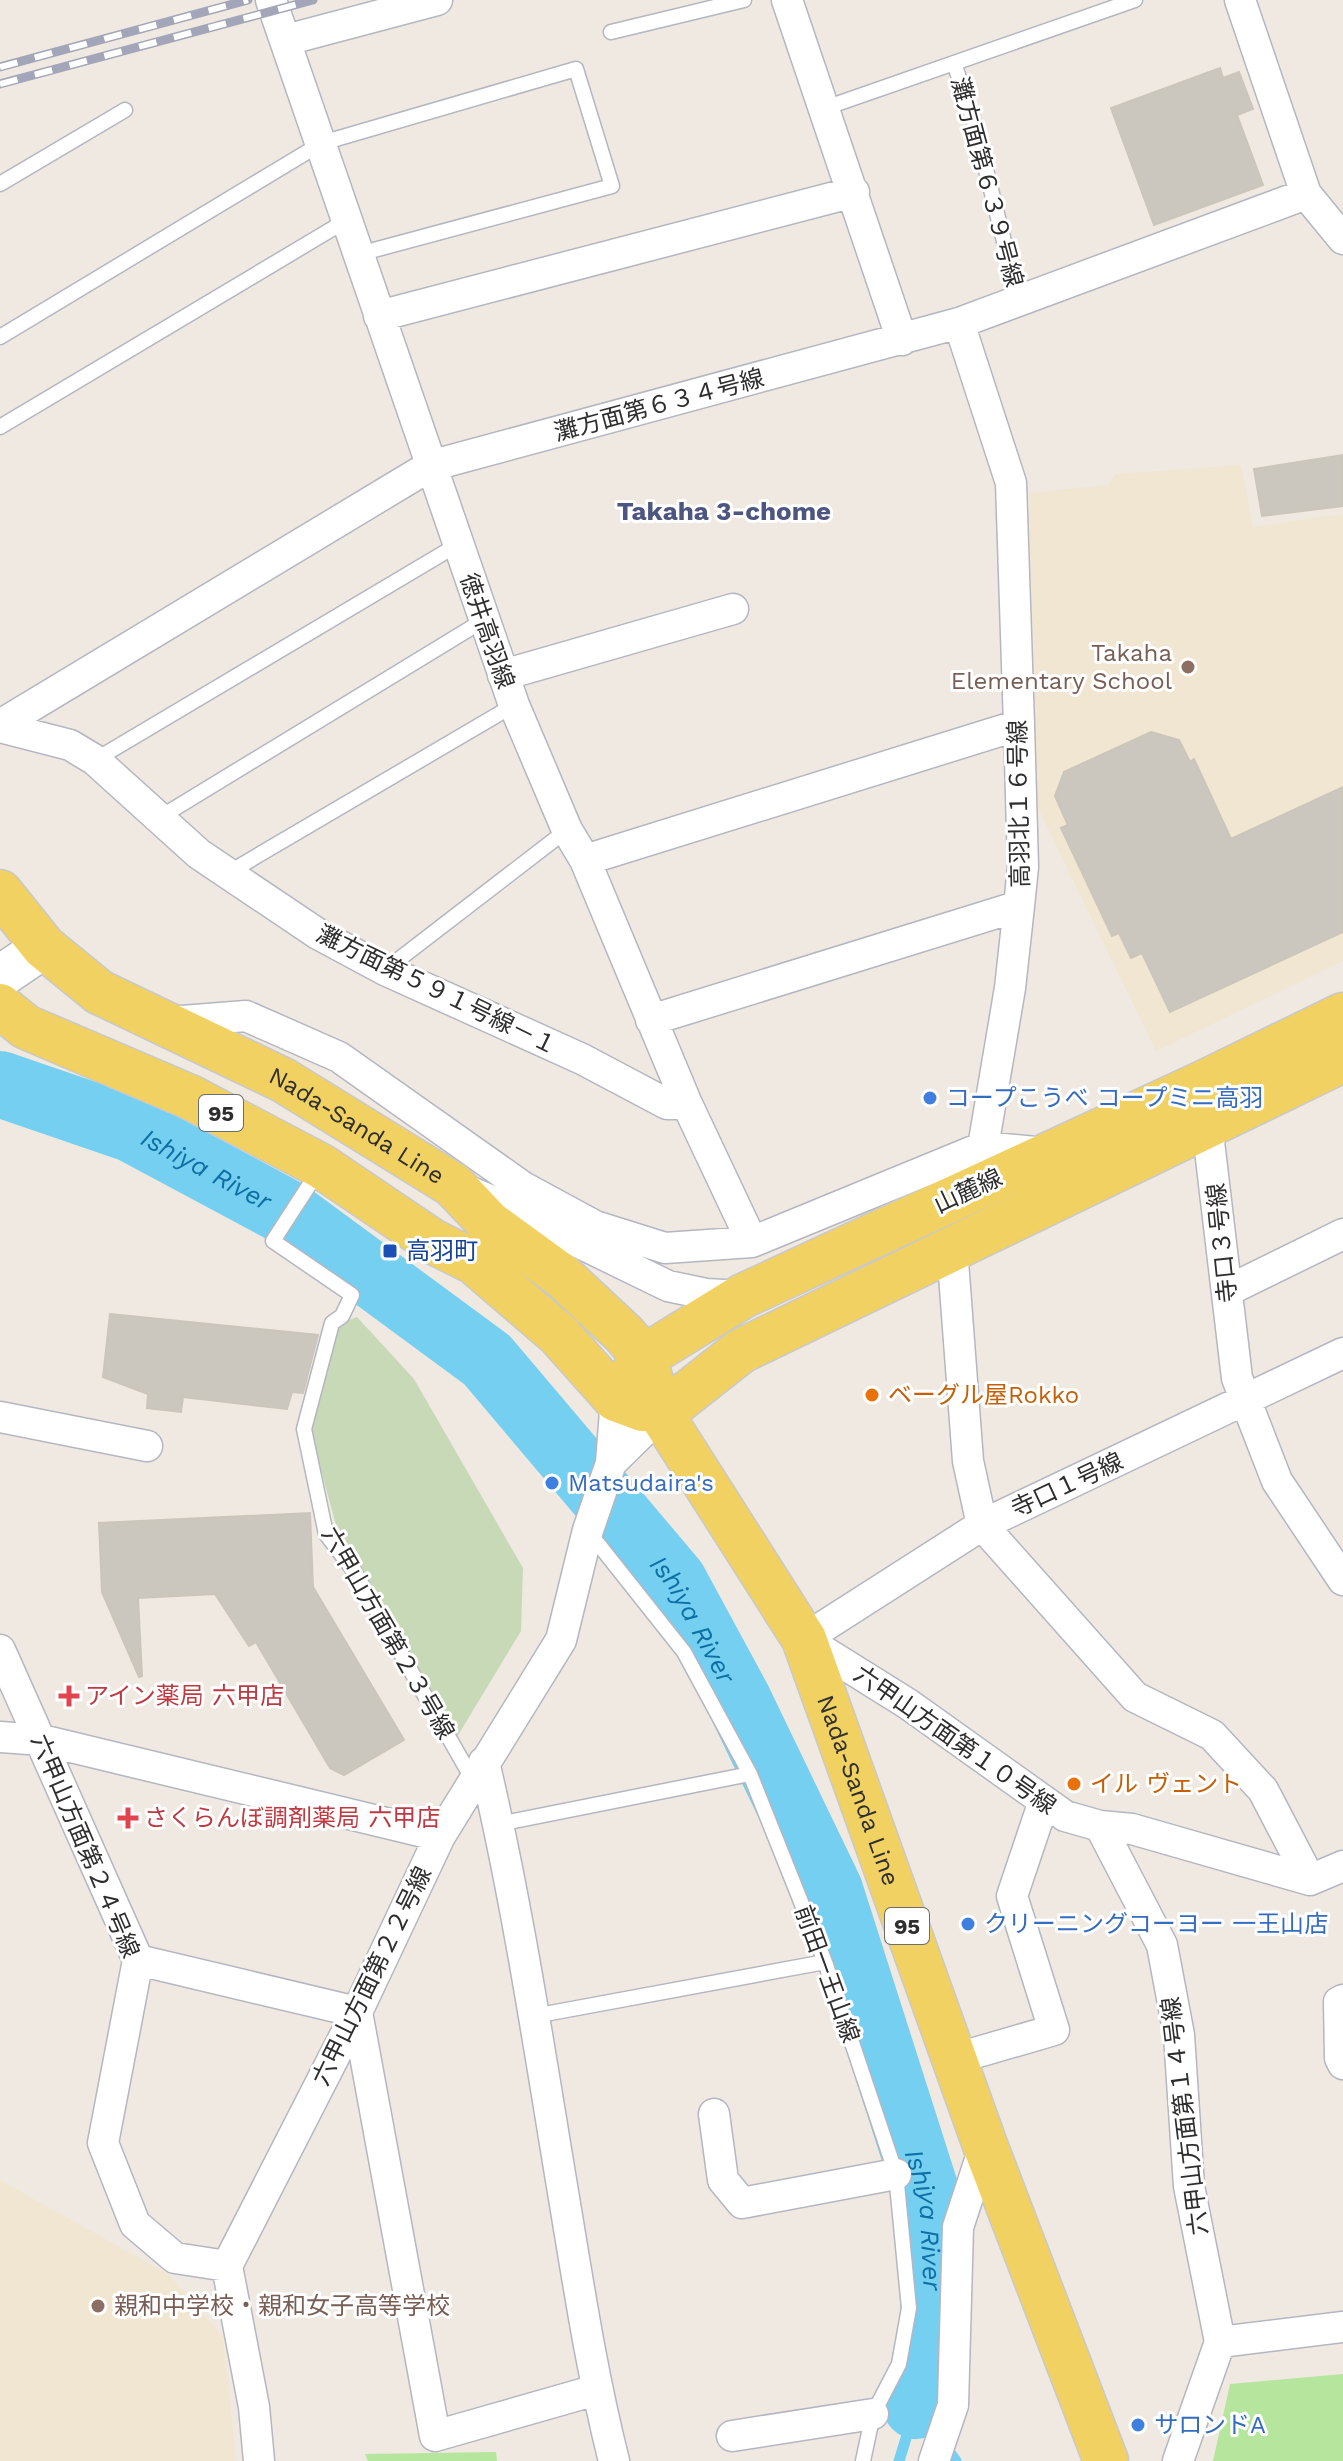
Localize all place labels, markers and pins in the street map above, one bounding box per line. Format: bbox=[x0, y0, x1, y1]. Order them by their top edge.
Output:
place label: Takaha Elementary School bbox=[951, 639, 1173, 695]
marker: Takaha Elementary School bbox=[1179, 658, 1197, 676]
place label: コープこうべ コープミニ高羽 bbox=[946, 1084, 1263, 1112]
marker: コープこうべ コープミニ高羽 bbox=[921, 1089, 939, 1107]
place label: 高羽町 bbox=[406, 1237, 478, 1265]
marker: 高羽町 bbox=[381, 1242, 399, 1260]
place label: ベーグル屋Rokko bbox=[888, 1381, 1079, 1409]
marker: ベーグル屋Rokko bbox=[863, 1386, 881, 1404]
place label: Matsudaira's bbox=[568, 1469, 714, 1497]
marker: Matsudaira's bbox=[543, 1474, 561, 1492]
place label: アイン薬局 六甲店 bbox=[85, 1682, 284, 1710]
marker: アイン薬局 六甲店 bbox=[60, 1687, 78, 1705]
place label: イル ヴェント bbox=[1090, 1770, 1242, 1798]
marker: イル ヴェント bbox=[1065, 1775, 1083, 1793]
place label: さくらんぼ調剤薬局 六甲店 bbox=[144, 1804, 440, 1832]
marker: さくらんぼ調剤薬局 六甲店 bbox=[119, 1809, 137, 1827]
place label: クリーニングコーヨー 一王山店 bbox=[984, 1910, 1328, 1938]
marker: クリーニングコーヨー 一王山店 bbox=[959, 1915, 977, 1933]
place label: 親和中学校・親和女子高等学校 bbox=[114, 2292, 450, 2320]
marker: 親和中学校・親和女子高等学校 bbox=[89, 2297, 107, 2315]
place label: サロンドA bbox=[1154, 2411, 1266, 2439]
marker: サロンドA bbox=[1129, 2416, 1147, 2434]

